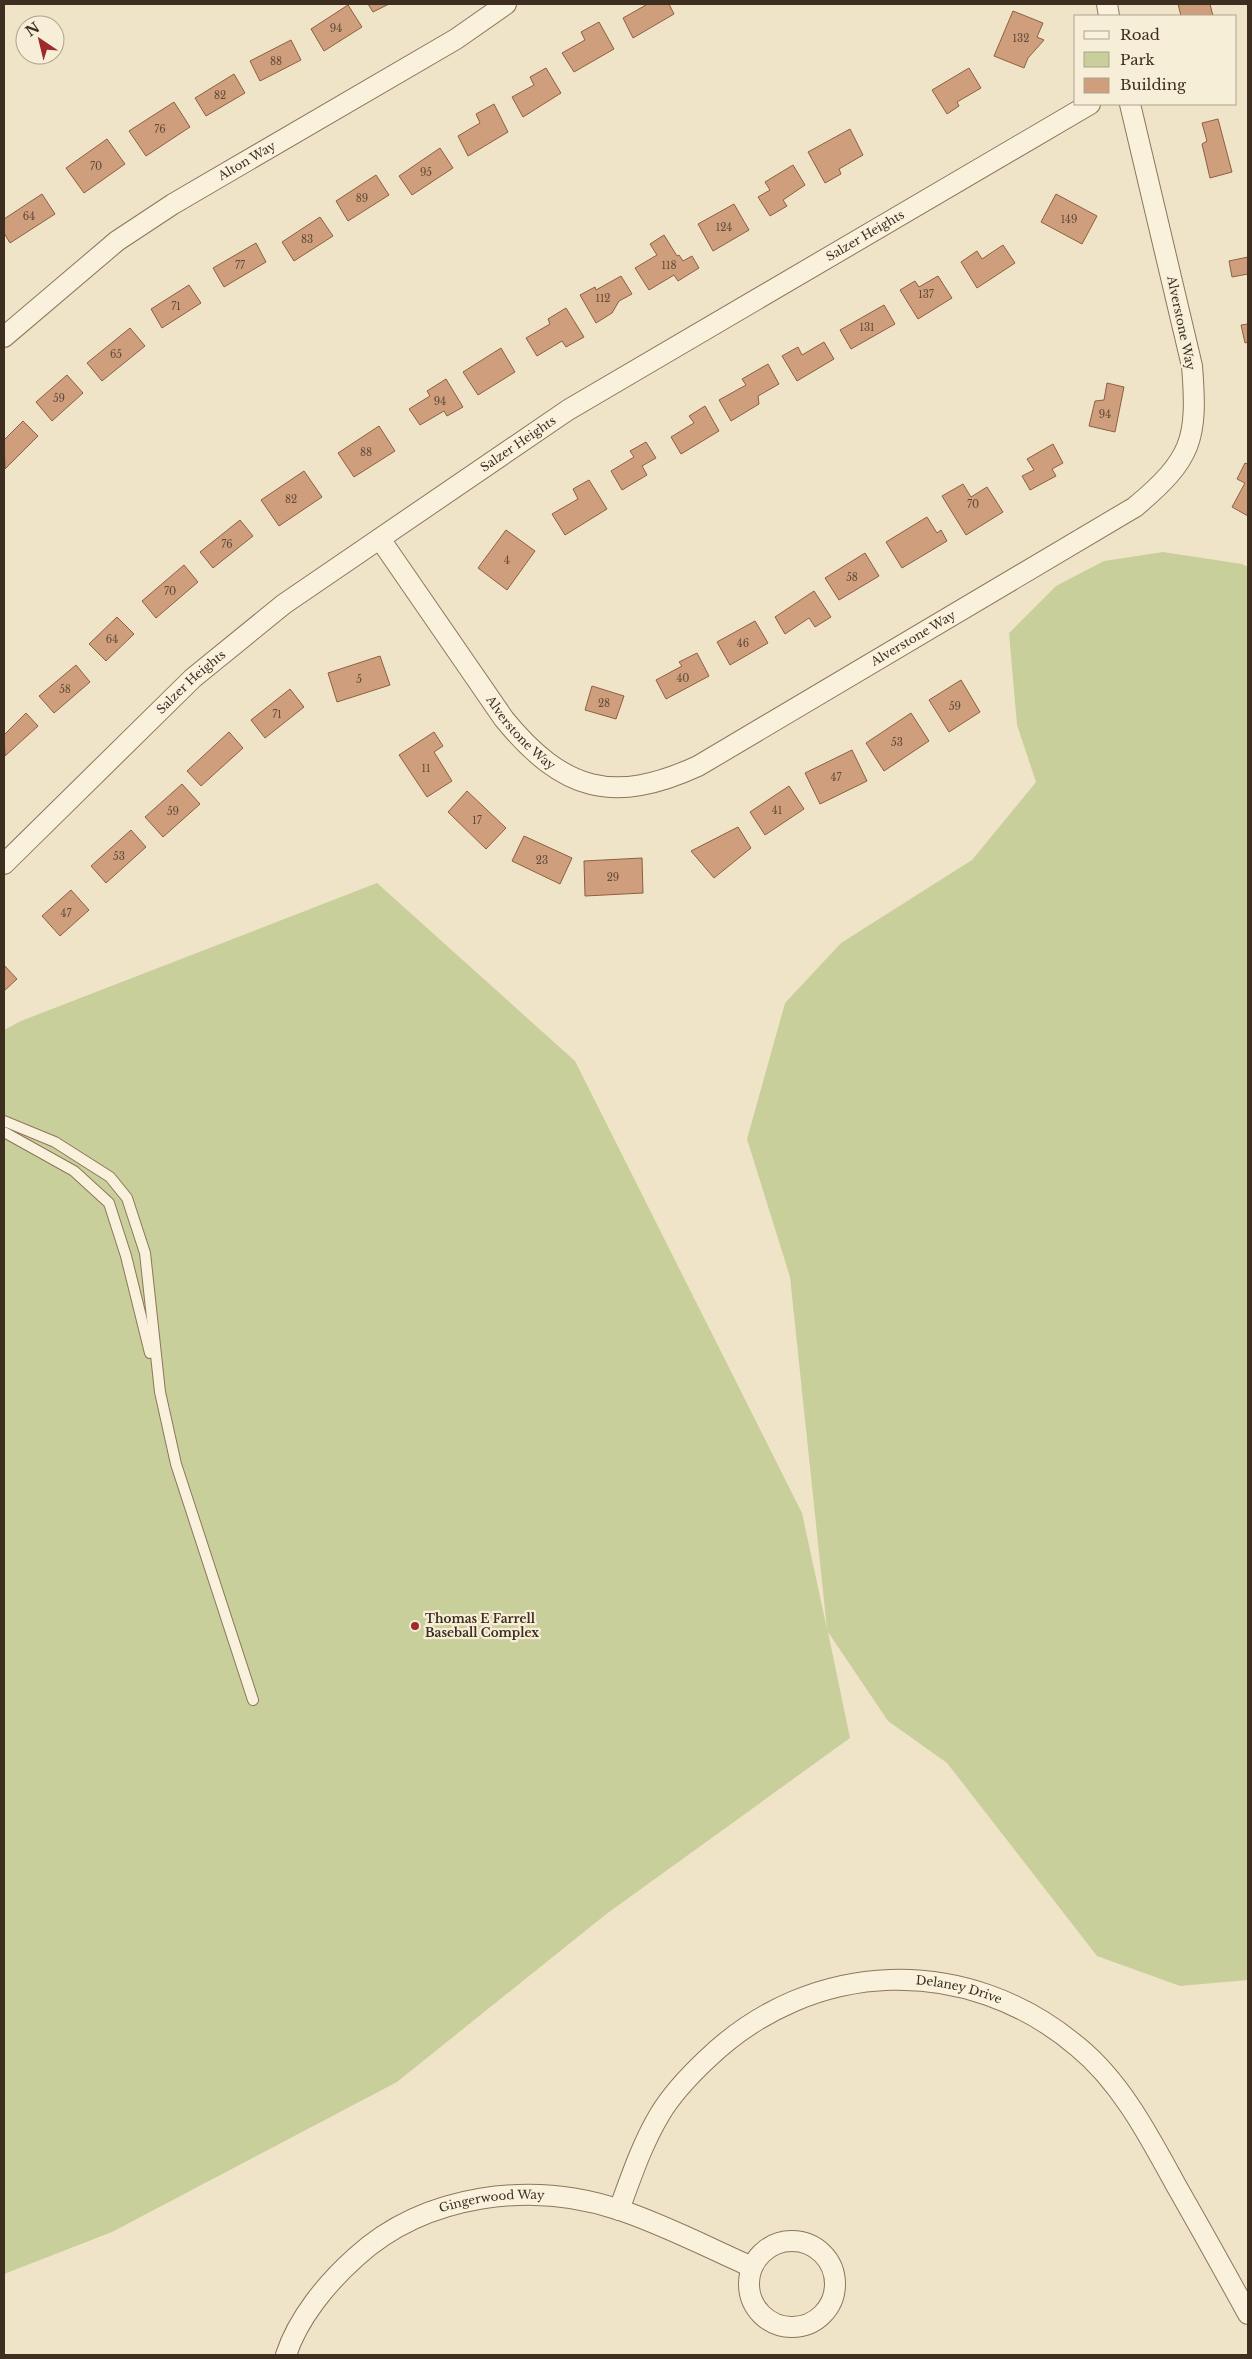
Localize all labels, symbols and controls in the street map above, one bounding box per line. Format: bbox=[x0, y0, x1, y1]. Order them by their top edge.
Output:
north arrow bbox=[15, 15, 65, 65]
legend bbox=[1074, 15, 1237, 105]
text: N bbox=[22, 18, 43, 41]
house number: 94 bbox=[330, 22, 342, 35]
text: Road bbox=[1120, 25, 1160, 44]
house number: 132 bbox=[1013, 32, 1029, 45]
text: Park bbox=[1120, 50, 1156, 69]
house number: 88 bbox=[270, 55, 282, 68]
text: Building bbox=[1120, 75, 1187, 94]
house number: 82 bbox=[214, 89, 226, 102]
house number: 76 bbox=[154, 123, 166, 136]
street label: Alton Way bbox=[214, 138, 278, 184]
house number: 70 bbox=[90, 160, 102, 173]
house number: 95 bbox=[420, 166, 432, 179]
house number: 89 bbox=[356, 192, 368, 205]
street label: Salzer Heights bbox=[823, 207, 907, 264]
house number: 64 bbox=[23, 210, 35, 223]
house number: 149 bbox=[1061, 213, 1077, 226]
house number: 124 bbox=[716, 221, 732, 234]
house number: 83 bbox=[301, 233, 313, 246]
house number: 77 bbox=[235, 259, 246, 272]
house number: 118 bbox=[662, 259, 676, 272]
street label: Alverstone Way bbox=[1164, 273, 1199, 372]
house number: 137 bbox=[918, 288, 935, 301]
house number: 112 bbox=[595, 292, 611, 305]
house number: 71 bbox=[171, 300, 181, 313]
house number: 131 bbox=[859, 321, 875, 334]
house number: 65 bbox=[110, 348, 122, 361]
house number: 59 bbox=[53, 392, 65, 405]
house number: 94 bbox=[434, 395, 446, 408]
house number: 94 bbox=[1099, 408, 1111, 421]
street label: Salzer Heights bbox=[477, 413, 558, 475]
house number: 88 bbox=[360, 446, 372, 459]
house number: 82 bbox=[285, 493, 297, 506]
house number: 70 bbox=[967, 498, 979, 511]
house number: 76 bbox=[221, 538, 233, 551]
house number: 4 bbox=[504, 554, 510, 567]
house number: 58 bbox=[846, 571, 858, 584]
house number: 70 bbox=[164, 585, 176, 598]
street label: Alverstone Way bbox=[867, 607, 958, 669]
house number: 64 bbox=[106, 633, 118, 646]
house number: 46 bbox=[737, 637, 749, 650]
street label: Salzer Heights bbox=[153, 647, 228, 717]
house number: 40 bbox=[677, 672, 690, 685]
house number: 5 bbox=[356, 673, 362, 686]
house number: 58 bbox=[59, 683, 71, 696]
street label: Alverstone Way bbox=[483, 692, 559, 773]
house number: 28 bbox=[598, 697, 610, 710]
house number: 59 bbox=[949, 700, 961, 713]
house number: 71 bbox=[272, 708, 282, 721]
house number: 53 bbox=[891, 736, 903, 749]
house number: 11 bbox=[422, 762, 430, 775]
house number: 47 bbox=[831, 771, 842, 784]
house number: 41 bbox=[772, 804, 782, 817]
house number: 59 bbox=[167, 805, 179, 818]
house number: 17 bbox=[472, 814, 483, 827]
house number: 53 bbox=[113, 850, 125, 863]
house number: 23 bbox=[536, 854, 548, 867]
house number: 29 bbox=[607, 871, 619, 884]
house number: 47 bbox=[61, 907, 72, 920]
place label: Thomas E Farrell Baseball Complex bbox=[425, 1611, 539, 1640]
marker: Thomas E Farrell Baseball Complex bbox=[409, 1620, 421, 1632]
street label: Delaney Drive bbox=[915, 1972, 1004, 2007]
street label: Gingerwood Way bbox=[437, 2187, 545, 2215]

